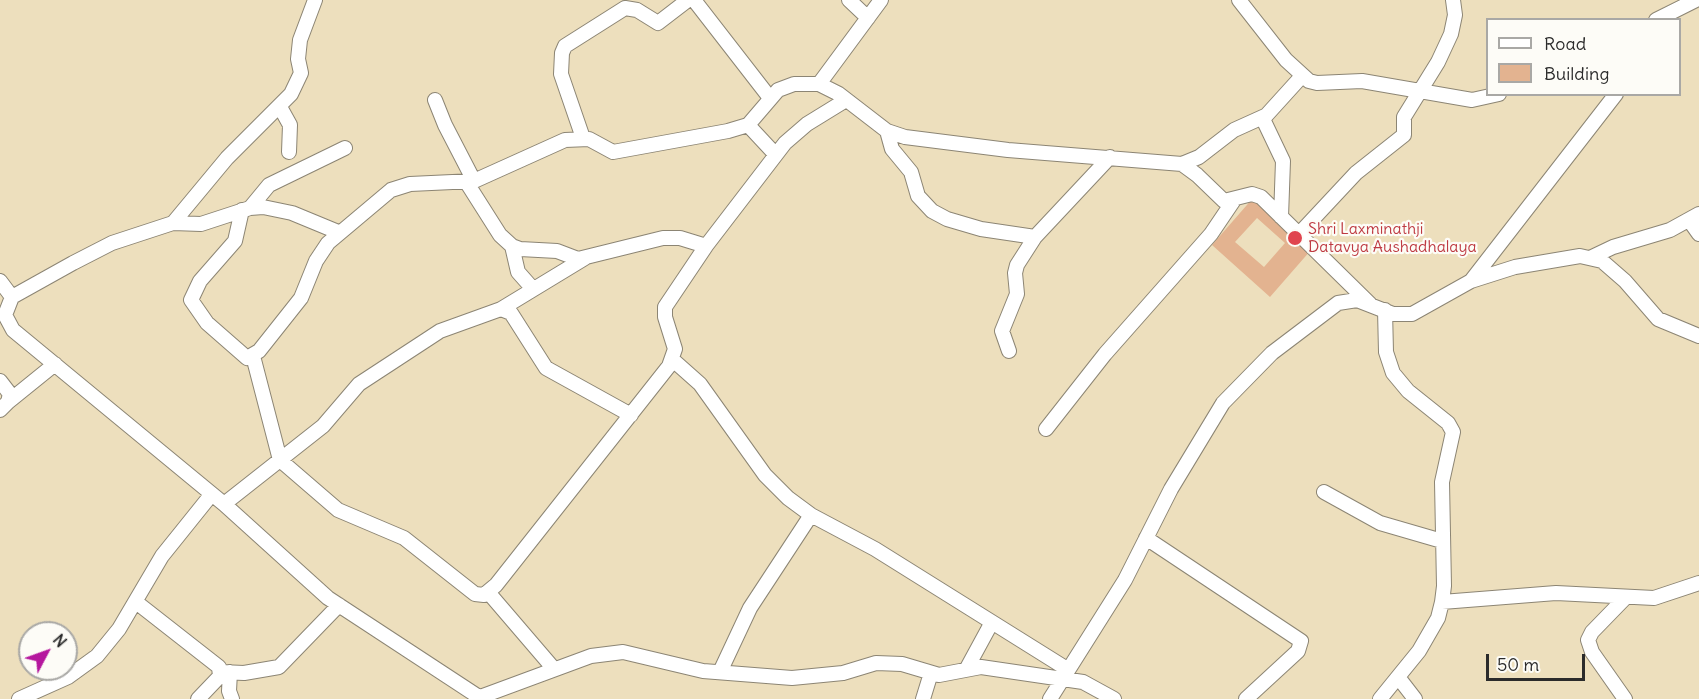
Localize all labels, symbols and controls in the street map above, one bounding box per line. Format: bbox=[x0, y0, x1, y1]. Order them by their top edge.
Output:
legend bbox=[1486, 18, 1681, 96]
text: Road bbox=[1544, 32, 1586, 55]
text: Building bbox=[1544, 62, 1609, 85]
place label: Shri Laxminathji Datavya Aushadhalaya bbox=[1308, 219, 1477, 257]
marker: Shri Laxminathji Datavya Aushadhalaya bbox=[1286, 229, 1304, 247]
north arrow bbox=[18, 621, 78, 681]
text: N bbox=[49, 630, 71, 651]
scale bar bbox=[1489, 642, 1588, 680]
text: 50 m bbox=[1497, 653, 1539, 676]

